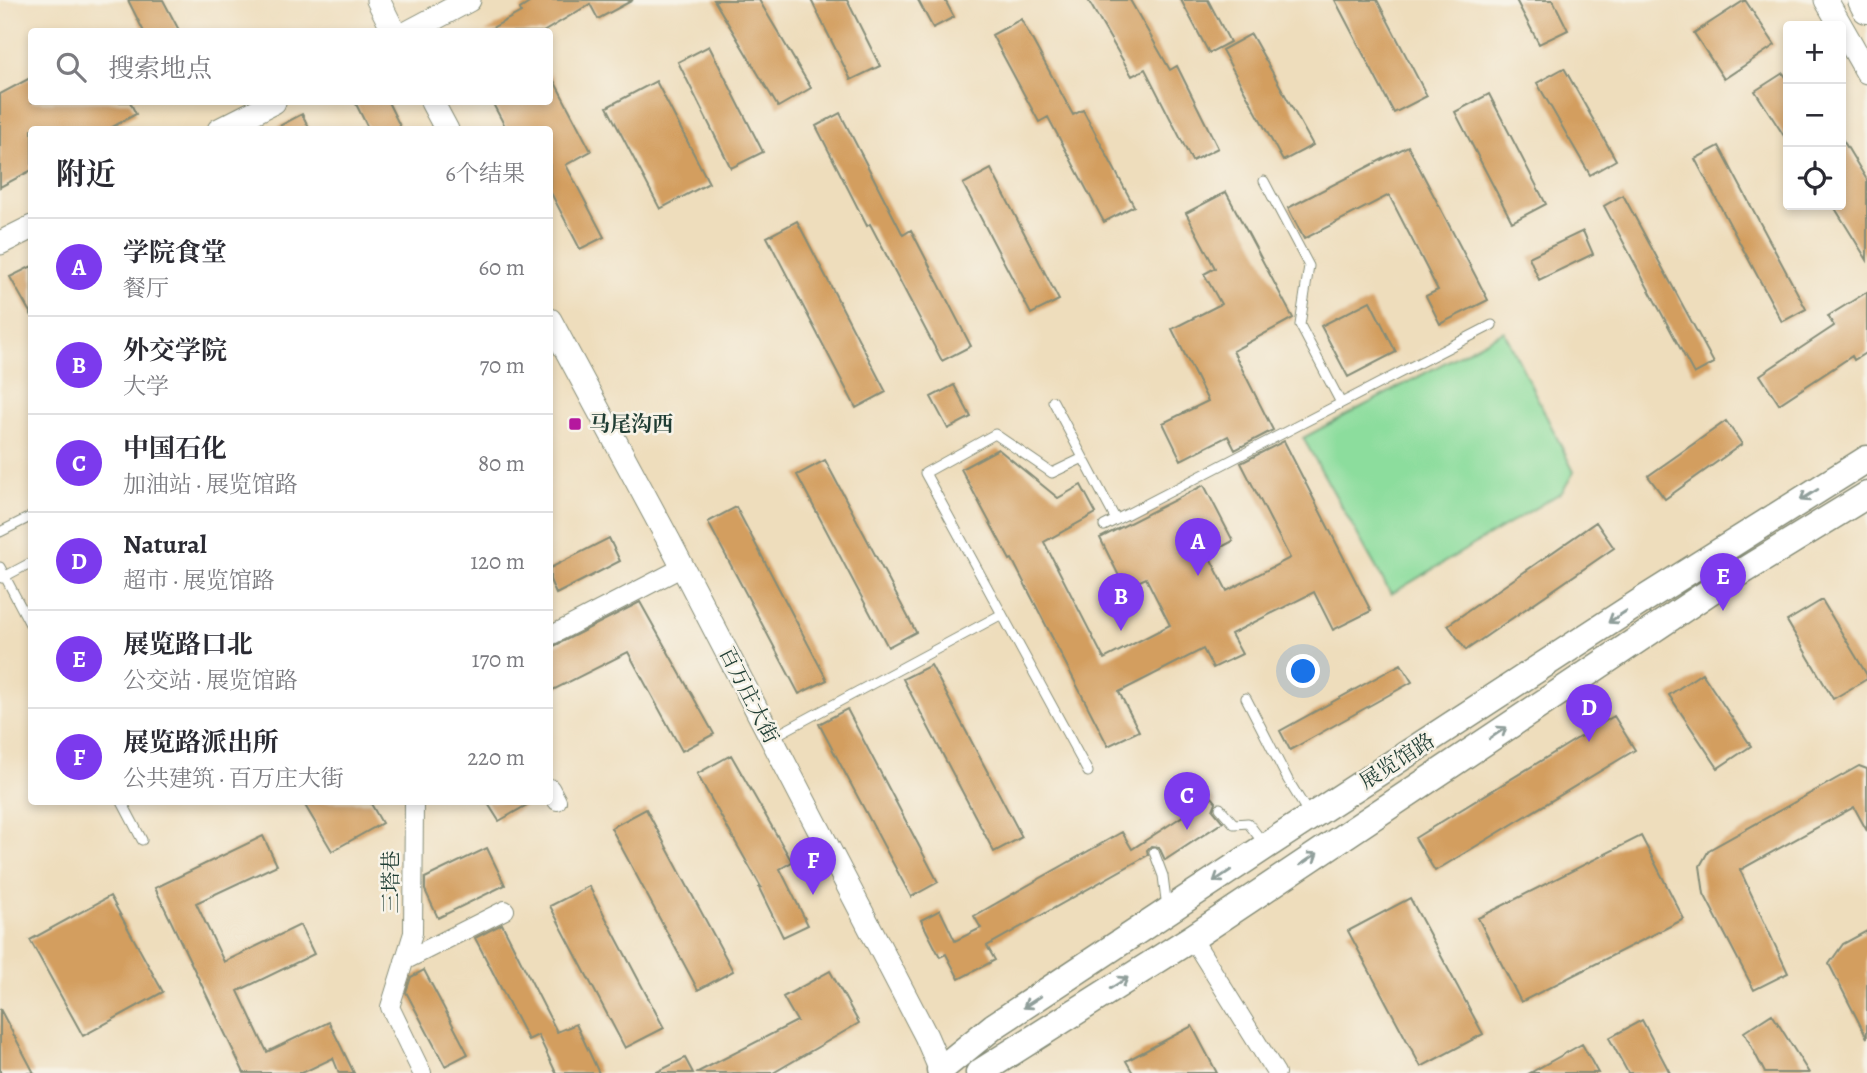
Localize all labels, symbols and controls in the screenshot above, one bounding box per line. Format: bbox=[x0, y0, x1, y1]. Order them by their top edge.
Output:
map controls bbox=[1783, 21, 1846, 210]
button: + bbox=[1783, 21, 1846, 84]
search box bbox=[28, 28, 553, 105]
icon: search bbox=[52, 48, 90, 86]
text: 搜索地点 bbox=[108, 51, 212, 86]
button: − bbox=[1783, 84, 1846, 147]
button: locate bbox=[1783, 147, 1846, 210]
text: 附近 bbox=[56, 154, 116, 194]
text: 6个结果 bbox=[445, 158, 525, 189]
text: 学院食堂 bbox=[123, 235, 227, 270]
text: A bbox=[72, 252, 86, 283]
text: 60 m bbox=[478, 252, 525, 283]
text: 餐厅 bbox=[123, 273, 169, 304]
text: 外交学院 bbox=[123, 333, 227, 368]
text: B bbox=[72, 350, 86, 381]
text: 70 m bbox=[479, 350, 525, 381]
text: 大学 bbox=[123, 371, 169, 402]
place label: 马尾沟西 bbox=[589, 410, 673, 438]
marker: 马尾沟西 bbox=[567, 416, 583, 432]
text: 中国石化 bbox=[123, 431, 227, 466]
text: C bbox=[72, 448, 86, 479]
text: 80 m bbox=[478, 448, 525, 479]
text: 加油站 · 展览馆路 bbox=[123, 469, 298, 500]
one-way arrow bbox=[1800, 489, 1820, 503]
pin: A bbox=[1175, 518, 1221, 576]
text: Natural bbox=[123, 527, 207, 562]
text: D bbox=[71, 546, 87, 577]
text: 120 m bbox=[470, 546, 525, 577]
pin: E bbox=[1700, 553, 1746, 611]
text: 超市 · 展览馆路 bbox=[123, 565, 275, 596]
pin: B bbox=[1098, 573, 1144, 631]
one-way arrow bbox=[1608, 610, 1627, 624]
text: 展览路口北 bbox=[123, 627, 253, 662]
street label: 百万庄大街 bbox=[713, 642, 785, 748]
text: E bbox=[72, 644, 86, 675]
text: 170 m bbox=[472, 644, 525, 675]
your location bbox=[1286, 654, 1320, 688]
text: 公交站 · 展览馆路 bbox=[123, 665, 298, 696]
pin: D bbox=[1566, 684, 1612, 742]
text: 展览路派出所 bbox=[123, 725, 279, 760]
street label: 展览馆路 bbox=[1354, 726, 1440, 796]
one-way arrow bbox=[1488, 726, 1508, 740]
text: F bbox=[73, 742, 85, 773]
text: 220 m bbox=[467, 742, 525, 773]
text: 公共建筑 · 百万庄大街 bbox=[123, 763, 344, 794]
pin: C bbox=[1164, 772, 1210, 830]
pin: F bbox=[790, 837, 836, 895]
street label: 三塔巷 bbox=[377, 851, 405, 914]
one-way arrow bbox=[1299, 852, 1318, 867]
one-way arrow bbox=[1213, 869, 1232, 883]
one-way arrow bbox=[1108, 976, 1128, 990]
one-way arrow bbox=[1023, 994, 1042, 1009]

